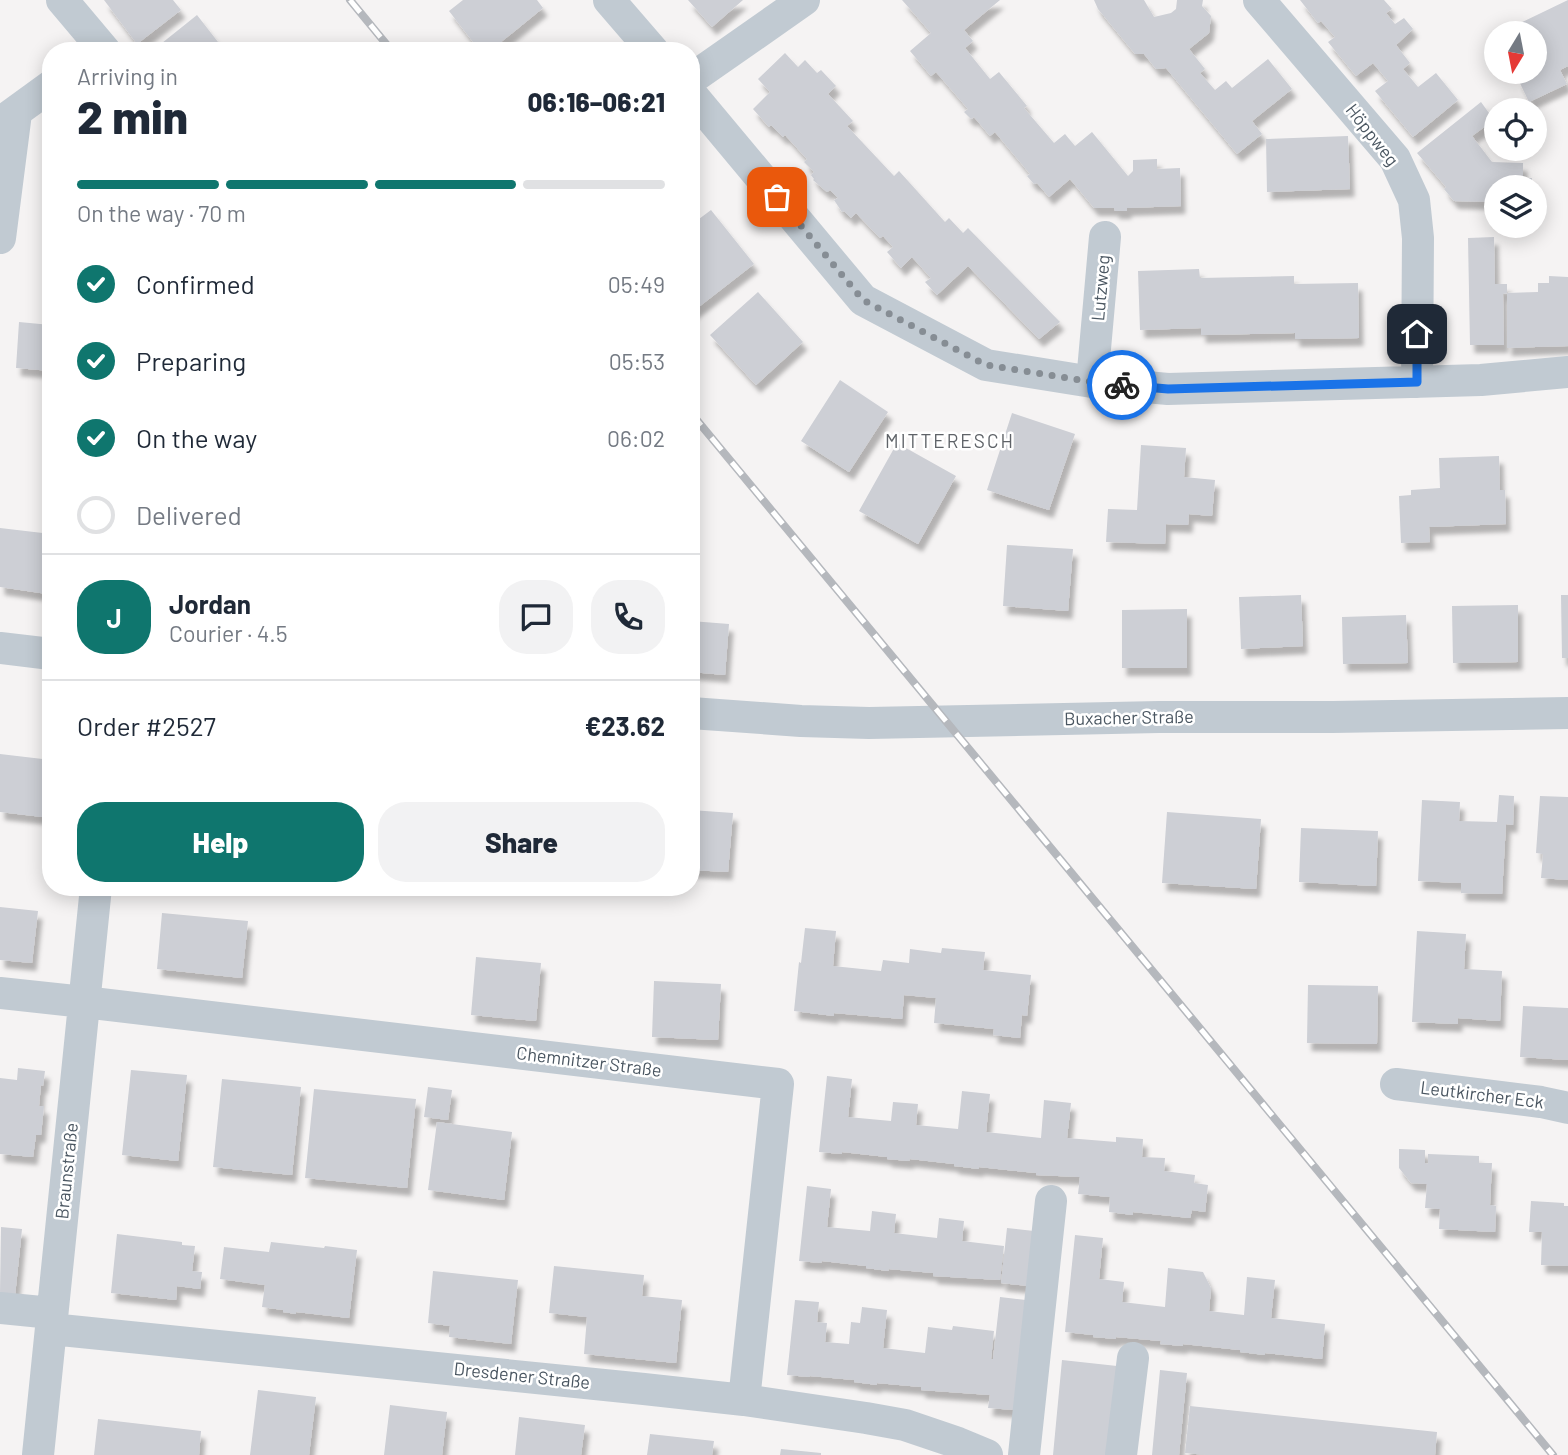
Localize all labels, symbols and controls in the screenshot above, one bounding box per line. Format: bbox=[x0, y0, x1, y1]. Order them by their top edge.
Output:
north arrow bbox=[1484, 21, 1547, 84]
map controls bbox=[1484, 21, 1547, 238]
text: Arriving in bbox=[77, 62, 178, 90]
text: 06:16–06:21 bbox=[528, 86, 665, 117]
text: 2 min bbox=[77, 88, 188, 143]
button: locate bbox=[1484, 98, 1547, 161]
street label: Höppweg bbox=[1342, 99, 1404, 170]
pin bbox=[747, 167, 807, 227]
button: layers bbox=[1484, 175, 1547, 238]
icon: bag bbox=[758, 178, 796, 216]
text: On the way · 70 m bbox=[77, 199, 246, 227]
street label: Lutzweg bbox=[1086, 254, 1114, 322]
icon: check bbox=[77, 265, 115, 303]
text: Confirmed bbox=[136, 268, 255, 299]
text: 05:49 bbox=[608, 270, 665, 298]
pin bbox=[1387, 304, 1447, 364]
icon: home bbox=[1398, 315, 1436, 353]
icon: check bbox=[77, 342, 115, 380]
text: Preparing bbox=[136, 345, 246, 376]
text: 05:53 bbox=[609, 347, 665, 375]
courier bbox=[1087, 350, 1157, 420]
icon: bike bbox=[1103, 366, 1141, 404]
icon: check bbox=[77, 419, 115, 457]
text: On the way bbox=[136, 422, 257, 453]
text: 06:02 bbox=[607, 424, 665, 452]
district label: MITTERESCH bbox=[885, 429, 1015, 452]
text: Delivered bbox=[136, 499, 242, 530]
button: chat bbox=[499, 580, 573, 654]
button: phone bbox=[591, 580, 665, 654]
text: Jordan bbox=[169, 588, 251, 619]
text: J bbox=[106, 602, 122, 633]
text: Courier · 4.5 bbox=[169, 619, 288, 647]
street label: Buxacher Straße bbox=[1064, 705, 1194, 729]
text: Order #2527 bbox=[77, 710, 216, 741]
text: €23.62 bbox=[585, 710, 665, 741]
button: Help bbox=[77, 802, 364, 882]
button: Share bbox=[378, 802, 665, 882]
street label: Chemnitzer Straße bbox=[515, 1041, 663, 1081]
street label: Leutkircher Eck bbox=[1419, 1076, 1545, 1112]
street label: Braunstraße bbox=[50, 1122, 82, 1220]
street label: Dresdener Straße bbox=[453, 1357, 591, 1393]

